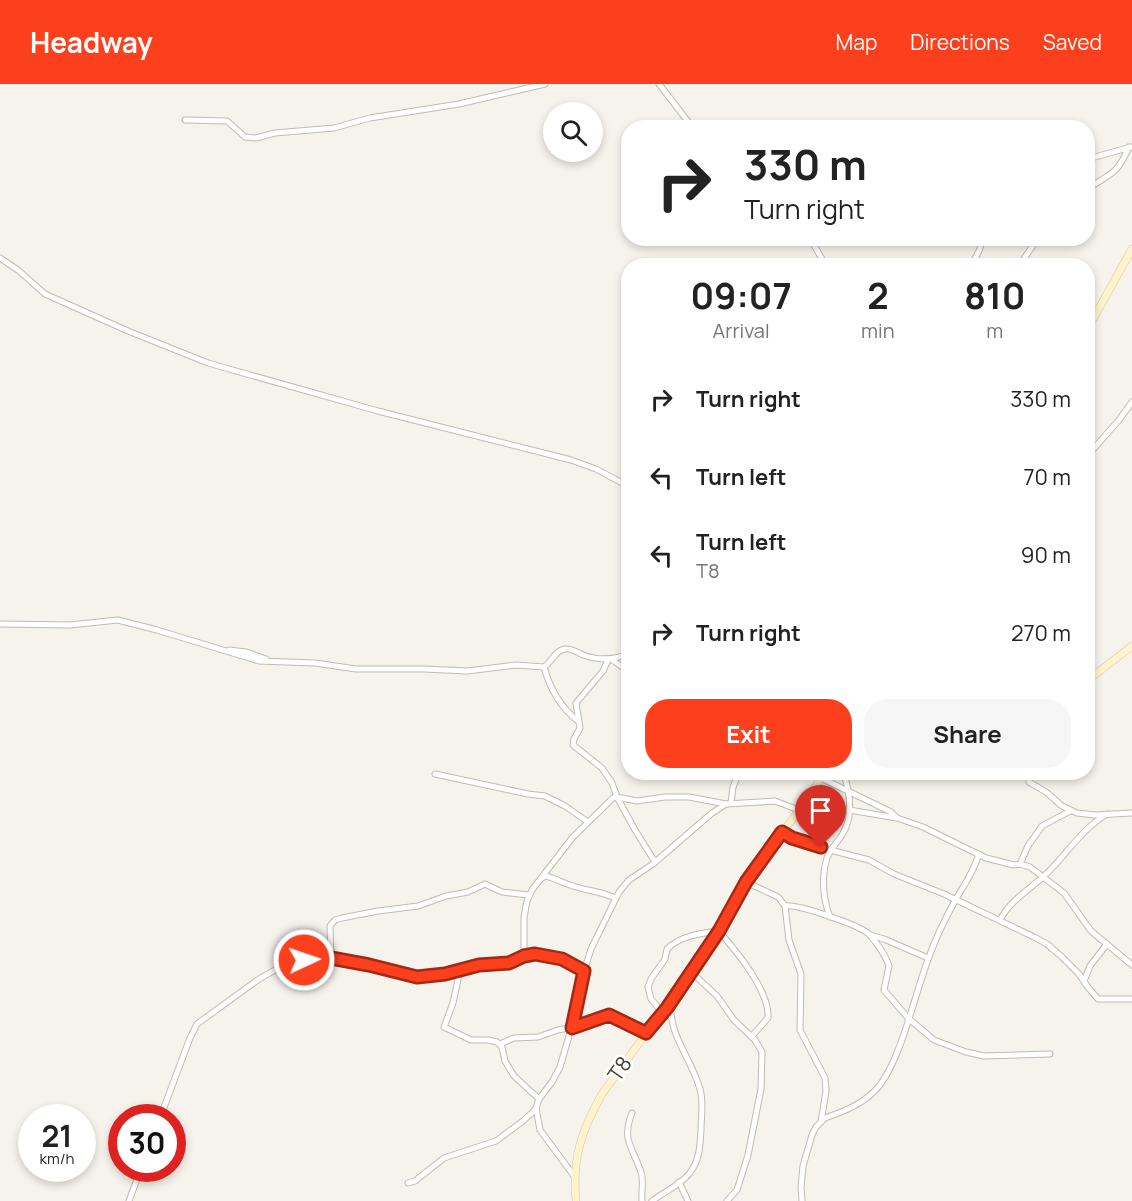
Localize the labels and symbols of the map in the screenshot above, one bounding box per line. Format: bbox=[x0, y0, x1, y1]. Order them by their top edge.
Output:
pin bbox=[795, 785, 846, 847]
position arrow bbox=[272, 928, 336, 992]
street label: T8 bbox=[601, 1050, 638, 1087]
speed limit sign: 30 bbox=[108, 1104, 186, 1182]

